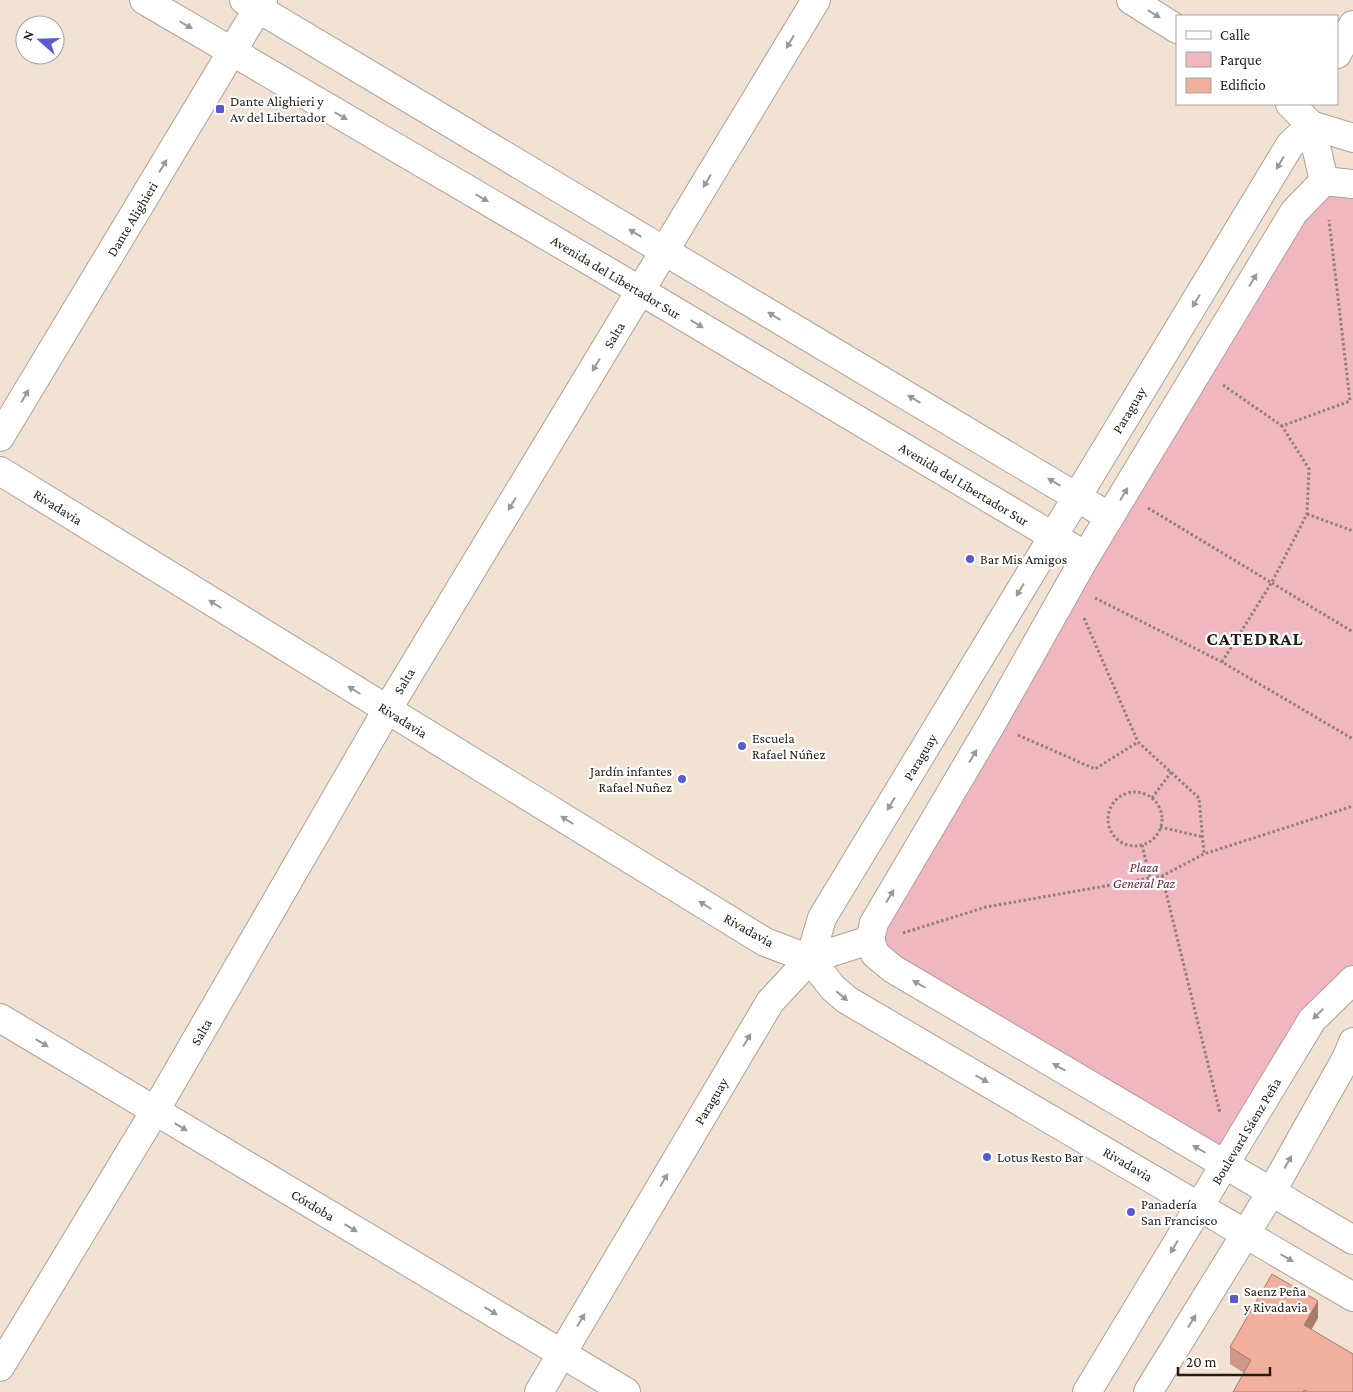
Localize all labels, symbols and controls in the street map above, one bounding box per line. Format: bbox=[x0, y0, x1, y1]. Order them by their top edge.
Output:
one-way arrow bbox=[1147, 10, 1160, 19]
north arrow bbox=[15, 15, 65, 65]
legend bbox=[1176, 15, 1338, 105]
one-way arrow bbox=[180, 20, 193, 29]
text: Calle bbox=[1220, 27, 1251, 43]
text: N bbox=[19, 28, 37, 43]
one-way arrow bbox=[786, 35, 795, 48]
text: Parque bbox=[1220, 52, 1262, 69]
text: Edificio bbox=[1220, 77, 1266, 93]
place label: Dante Alighieri y Av del Libertador bbox=[230, 93, 326, 125]
marker: Dante Alighieri y Av del Libertador bbox=[214, 103, 226, 115]
one-way arrow bbox=[335, 111, 348, 120]
one-way arrow bbox=[1276, 156, 1285, 169]
one-way arrow bbox=[159, 160, 168, 173]
one-way arrow bbox=[702, 174, 711, 188]
street label: Dante Alighieri bbox=[103, 178, 161, 259]
one-way arrow bbox=[475, 193, 488, 202]
one-way arrow bbox=[628, 229, 641, 238]
street label: Avenida del Libertador Sur bbox=[548, 232, 684, 322]
one-way arrow bbox=[1248, 273, 1257, 286]
one-way arrow bbox=[1191, 295, 1200, 308]
one-way arrow bbox=[768, 312, 781, 321]
street label: Salta bbox=[600, 319, 628, 351]
one-way arrow bbox=[691, 320, 704, 329]
one-way arrow bbox=[591, 359, 600, 372]
street label: Paraguay bbox=[1109, 383, 1149, 436]
one-way arrow bbox=[21, 389, 30, 402]
one-way arrow bbox=[908, 395, 921, 404]
street label: Avenida del Libertador Sur bbox=[896, 439, 1032, 529]
one-way arrow bbox=[1047, 478, 1060, 487]
street label: Rivadavia bbox=[31, 486, 86, 529]
one-way arrow bbox=[1120, 488, 1129, 501]
one-way arrow bbox=[507, 498, 516, 511]
place label: Bar Mis Amigos bbox=[980, 551, 1067, 567]
marker: Bar Mis Amigos bbox=[964, 553, 976, 565]
one-way arrow bbox=[1016, 583, 1025, 596]
one-way arrow bbox=[209, 599, 222, 609]
district label: CATEDRAL bbox=[1206, 628, 1304, 649]
street label: Salta bbox=[390, 665, 418, 697]
one-way arrow bbox=[347, 685, 360, 694]
street label: Rivadavia bbox=[376, 699, 431, 742]
place label: Escuela Rafael Núñez bbox=[752, 730, 825, 762]
street label: Paraguay bbox=[900, 730, 940, 783]
marker: Escuela Rafael Núñez bbox=[736, 740, 748, 752]
one-way arrow bbox=[968, 749, 977, 762]
place label: Jardín infantes Rafael Nuñez bbox=[588, 763, 672, 795]
marker: Jardín infantes Rafael Nuñez bbox=[676, 773, 688, 785]
one-way arrow bbox=[886, 797, 896, 810]
one-way arrow bbox=[560, 816, 573, 825]
park label: Plaza General Paz bbox=[1113, 859, 1176, 891]
one-way arrow bbox=[886, 889, 895, 902]
one-way arrow bbox=[699, 901, 712, 910]
street label: Rivadavia bbox=[721, 910, 777, 950]
one-way arrow bbox=[913, 980, 926, 989]
one-way arrow bbox=[835, 990, 848, 1001]
one-way arrow bbox=[1312, 1008, 1324, 1020]
street label: Salta bbox=[187, 1016, 215, 1048]
one-way arrow bbox=[743, 1034, 752, 1047]
one-way arrow bbox=[35, 1039, 48, 1048]
one-way arrow bbox=[1053, 1062, 1066, 1071]
street label: Paraguay bbox=[691, 1074, 731, 1127]
one-way arrow bbox=[975, 1074, 988, 1083]
street label: Boulevard Sáenz Peña bbox=[1208, 1074, 1284, 1187]
one-way arrow bbox=[175, 1122, 188, 1131]
street label: Rivadavia bbox=[1100, 1143, 1156, 1185]
one-way arrow bbox=[1193, 1145, 1206, 1154]
place label: Lotus Resto Bar bbox=[997, 1149, 1084, 1165]
marker: Lotus Resto Bar bbox=[981, 1151, 993, 1163]
one-way arrow bbox=[1284, 1155, 1292, 1170]
one-way arrow bbox=[660, 1174, 669, 1187]
street label: Córdoba bbox=[288, 1186, 338, 1224]
place label: Panadería San Francisco bbox=[1141, 1196, 1217, 1228]
marker: Panadería San Francisco bbox=[1125, 1206, 1137, 1218]
one-way arrow bbox=[345, 1223, 358, 1232]
one-way arrow bbox=[1170, 1240, 1179, 1253]
one-way arrow bbox=[1281, 1254, 1294, 1263]
place label: Saenz Peña y Rivadavia bbox=[1243, 1283, 1308, 1315]
marker: Saenz Peña y Rivadavia bbox=[1228, 1293, 1240, 1305]
one-way arrow bbox=[484, 1307, 497, 1316]
one-way arrow bbox=[577, 1313, 586, 1326]
one-way arrow bbox=[1187, 1314, 1196, 1327]
scale bar bbox=[1178, 1344, 1270, 1376]
text: 20 m bbox=[1186, 1354, 1217, 1370]

